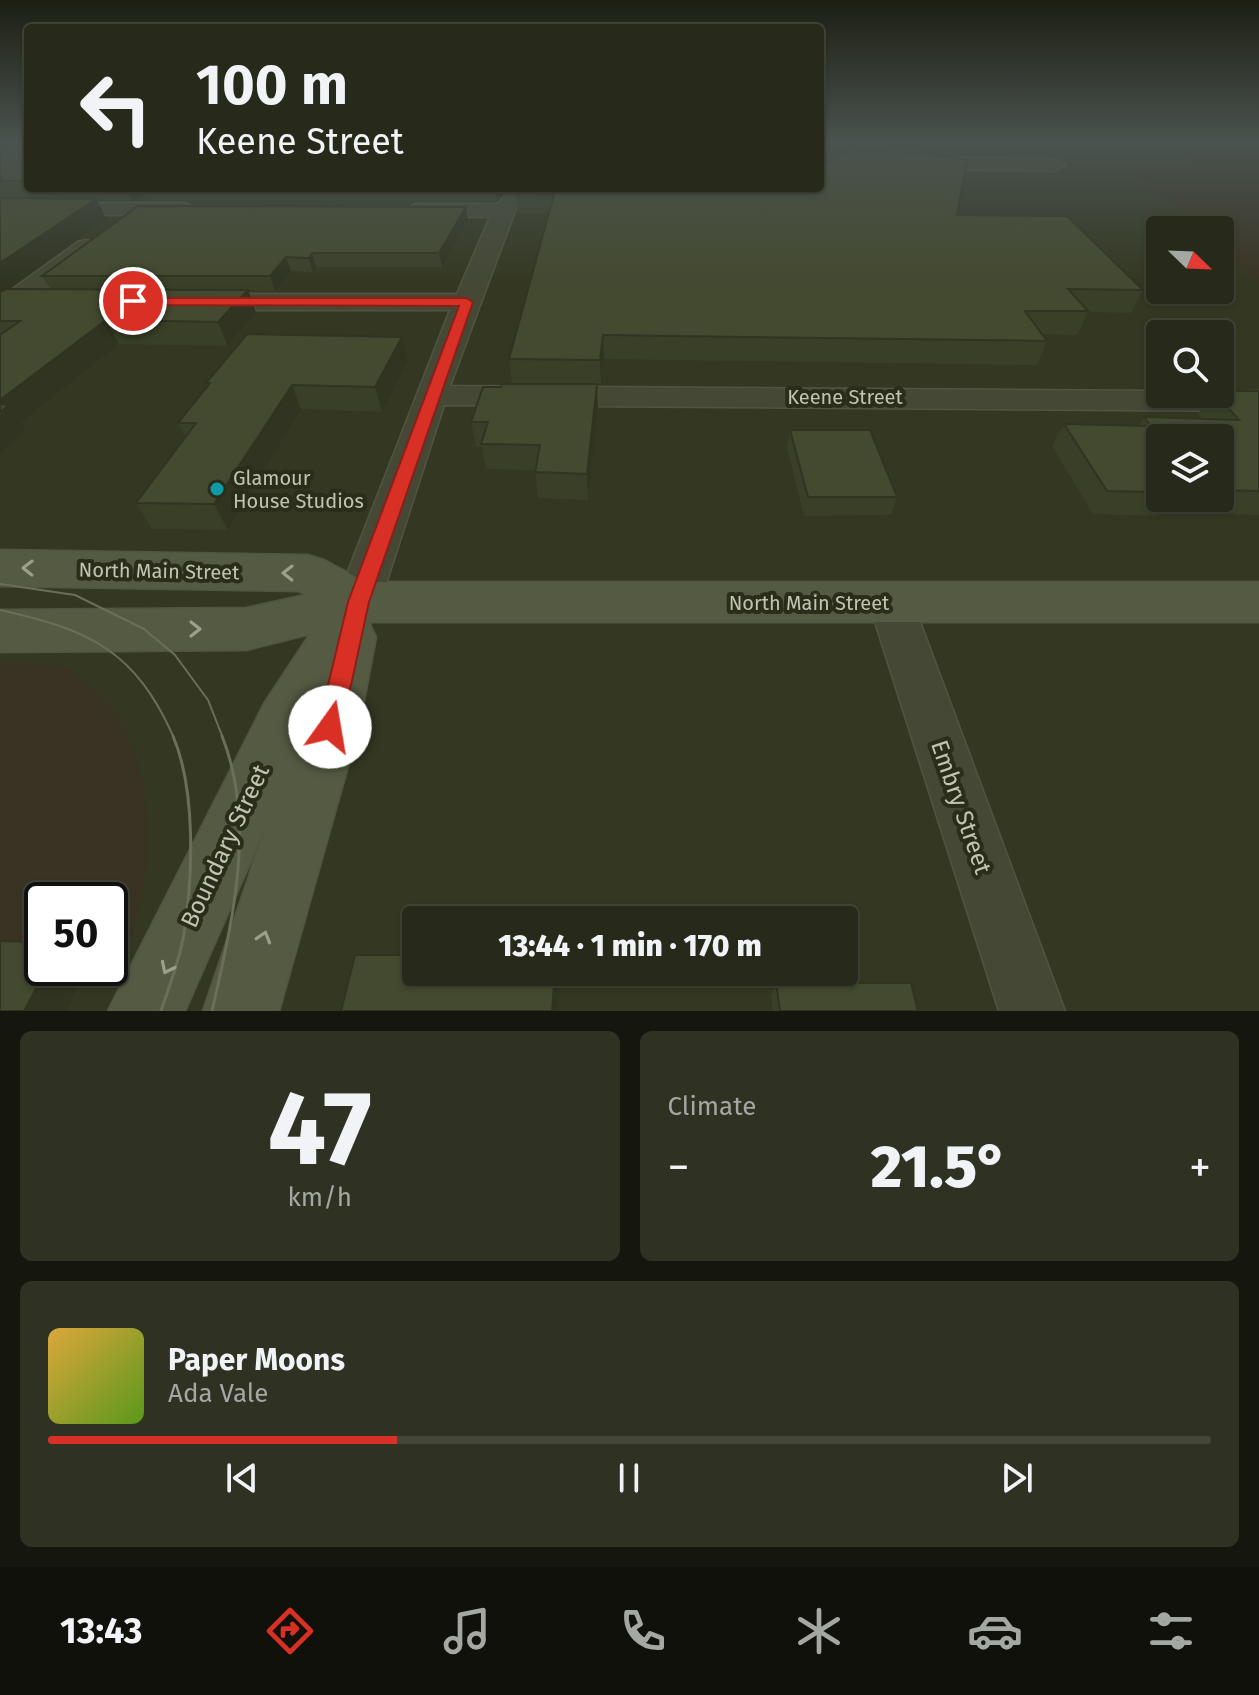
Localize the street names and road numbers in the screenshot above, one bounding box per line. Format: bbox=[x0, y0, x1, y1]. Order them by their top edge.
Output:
street label: Keene Street bbox=[787, 385, 904, 409]
street label: North Main Street bbox=[78, 558, 240, 584]
street label: North Main Street bbox=[729, 591, 890, 615]
street label: Embry Street bbox=[925, 736, 997, 878]
street label: Boundary Street bbox=[175, 760, 275, 932]

